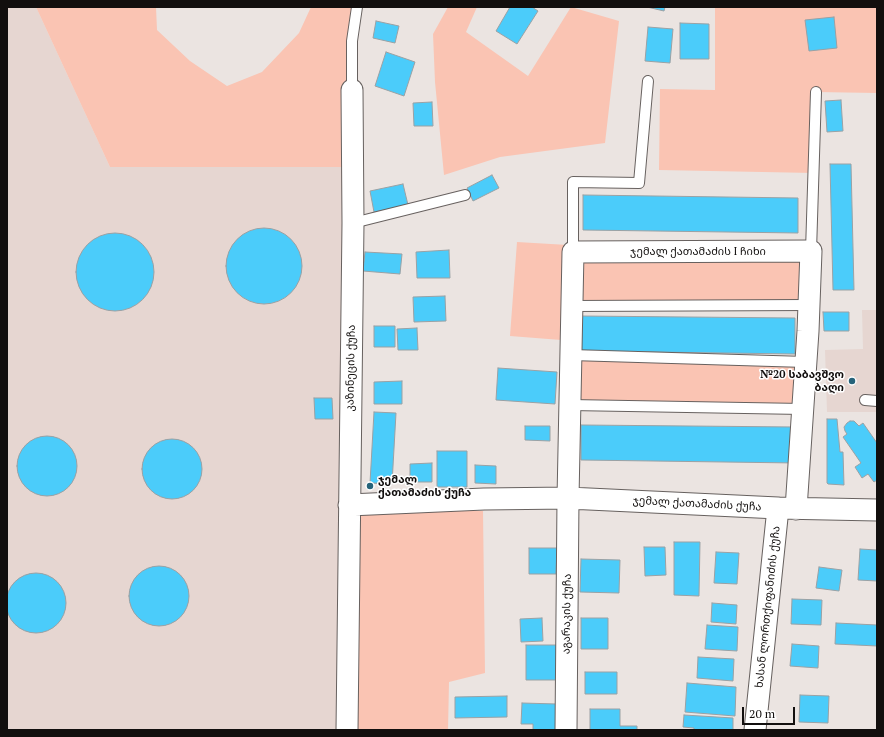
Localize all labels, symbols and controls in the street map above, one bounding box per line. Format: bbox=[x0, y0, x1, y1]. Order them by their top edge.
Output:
street label: ჯემალ ქათამაძის I ჩიხი bbox=[630, 245, 766, 259]
street label: კაზინეცის ქუჩა bbox=[344, 324, 358, 412]
place label: №20 საბავშვო ბაღი bbox=[760, 368, 844, 394]
marker: №20 საბავშვო ბაღი bbox=[847, 376, 857, 386]
place label: ჯემალ ქათამაძის ქუჩა bbox=[378, 473, 471, 499]
marker: ჯემალ ქათამაძის ქუჩა bbox=[365, 481, 375, 491]
street label: ჯემალ ქათამაძის ქუჩა bbox=[632, 494, 762, 514]
street label: ხასან ლორთქიფანიძის ქუჩა bbox=[753, 525, 783, 689]
street label: აგარაკის ქუჩა bbox=[560, 574, 574, 654]
scale bar bbox=[744, 699, 797, 725]
text: 20 m bbox=[749, 706, 775, 721]

